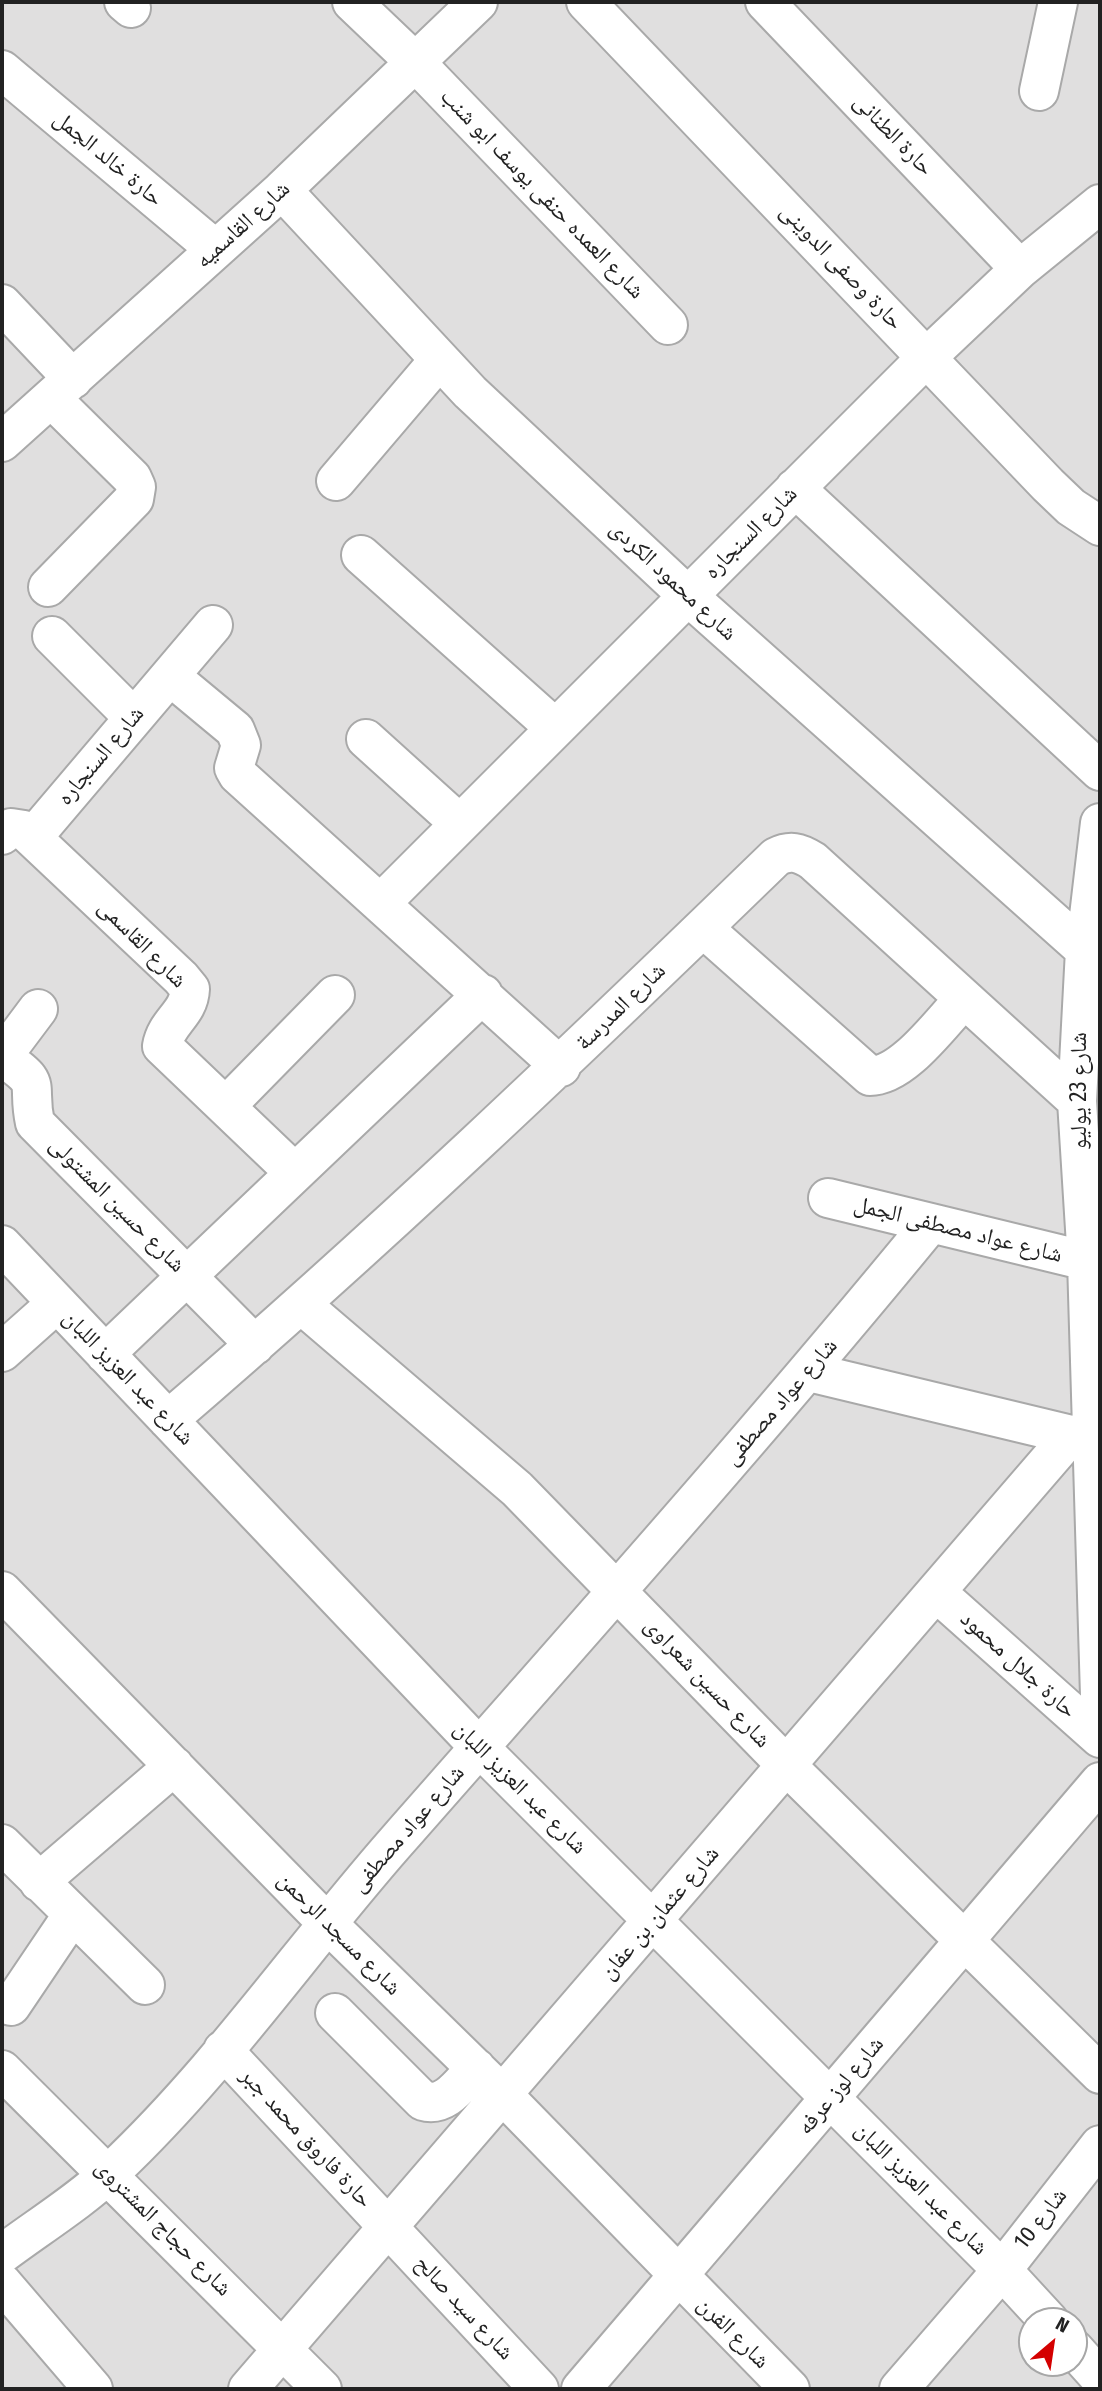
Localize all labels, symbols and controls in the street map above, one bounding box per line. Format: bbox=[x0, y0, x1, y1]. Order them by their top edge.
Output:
street label: شارع العمده حنفى يوسف ابو شنب bbox=[434, 83, 650, 305]
street label: حارة الطنانى bbox=[847, 88, 939, 182]
street label: حارة خالد الجمل bbox=[48, 105, 168, 213]
street label: شارع القاسميه bbox=[190, 175, 296, 275]
street label: حارة وصفى الدوينى bbox=[774, 198, 908, 336]
street label: شارع السنجاره bbox=[699, 481, 803, 585]
street label: شارع محمود الكردى bbox=[604, 515, 742, 647]
street label: شارع السنجاره bbox=[52, 701, 150, 811]
street label: شارع القاسمى bbox=[92, 894, 192, 994]
street label: شارع المدرسة bbox=[570, 957, 672, 1057]
street label: شارع 23 يوليو bbox=[1066, 1032, 1094, 1150]
street label: شارع حسين المشتولى bbox=[43, 1131, 191, 1279]
street label: شارع عواد مصطفى الجمل bbox=[851, 1191, 1065, 1269]
street label: شارع عبد العزيز اللبان bbox=[56, 1305, 200, 1451]
street label: شارع عواد مصطفى bbox=[718, 1333, 844, 1471]
street label: حارة جلال محمود bbox=[954, 1605, 1082, 1725]
street label: شارع حسين شعراوى bbox=[638, 1612, 776, 1754]
street label: شارع عبد العزيز اللبان bbox=[447, 1715, 593, 1861]
street label: شارع عواد مصطفى bbox=[345, 1760, 471, 1898]
street label: شارع عثمان بن عفان bbox=[594, 1840, 726, 1986]
street label: شارع مسجد الرحمن bbox=[271, 1866, 407, 2002]
street label: شارع لوز عرفه bbox=[792, 2031, 890, 2141]
street label: حارة فاروق محمد جبر bbox=[234, 2062, 378, 2214]
street label: شارع عبد العزيز اللبان bbox=[848, 2116, 994, 2262]
street label: شارع حجاج المشتروى bbox=[89, 2154, 237, 2302]
street label: شارع 10 bbox=[1009, 2183, 1073, 2255]
street label: شارع سيد صالح bbox=[409, 2250, 519, 2366]
street label: شارع الفرن bbox=[691, 2291, 775, 2375]
north arrow bbox=[1018, 2307, 1088, 2377]
text: N bbox=[1052, 2312, 1073, 2338]

